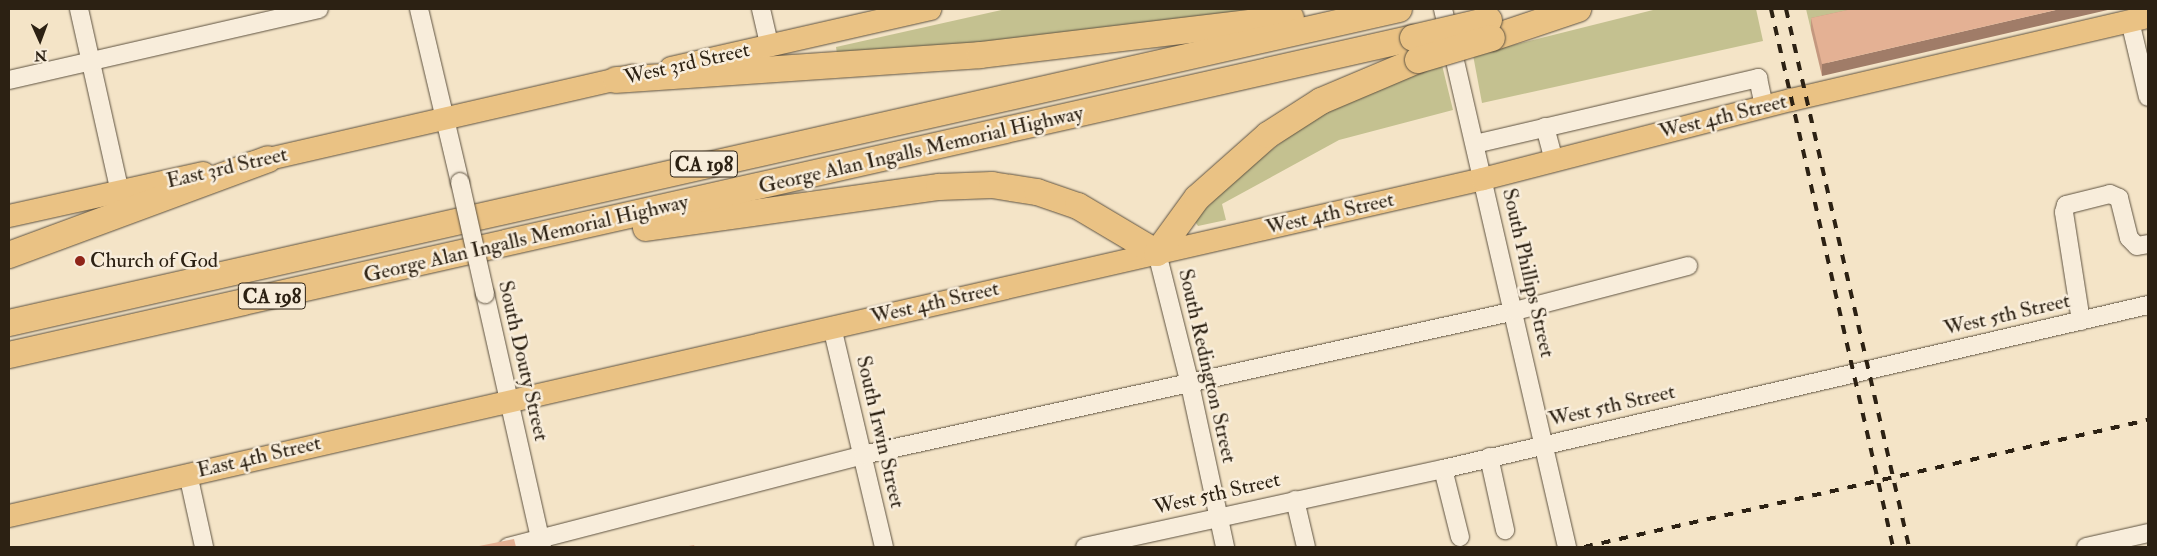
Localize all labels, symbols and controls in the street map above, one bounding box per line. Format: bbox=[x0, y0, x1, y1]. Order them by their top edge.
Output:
north arrow bbox=[15, 15, 65, 65]
street label: West 3rd Street bbox=[622, 37, 752, 91]
text: N bbox=[34, 47, 47, 64]
street label: West 4th Street bbox=[1656, 89, 1790, 145]
street label: George Alan Ingalls Memorial Highway bbox=[756, 100, 1086, 200]
street label: East 3rd Street bbox=[164, 142, 290, 194]
road number: CA 198 bbox=[669, 146, 739, 182]
street label: South Phillips Street bbox=[1496, 186, 1560, 360]
street label: West 4th Street bbox=[1263, 187, 1397, 241]
street label: George Alan Ingalls Memorial Highway bbox=[361, 189, 691, 289]
place label: Church of God bbox=[90, 248, 218, 274]
marker: Church of God bbox=[74, 255, 86, 267]
street label: South Redington Street bbox=[1172, 267, 1242, 465]
street label: West 4th Street bbox=[868, 276, 1002, 330]
road number: CA 198 bbox=[237, 278, 307, 314]
street label: South Douty Street bbox=[492, 278, 554, 444]
street label: West 5th Street bbox=[1941, 288, 2073, 342]
street label: South Irwin Street bbox=[850, 353, 910, 511]
street label: West 5th Street bbox=[1546, 379, 1678, 433]
street label: East 4th Street bbox=[195, 431, 323, 483]
street label: West 5th Street bbox=[1151, 467, 1283, 521]

